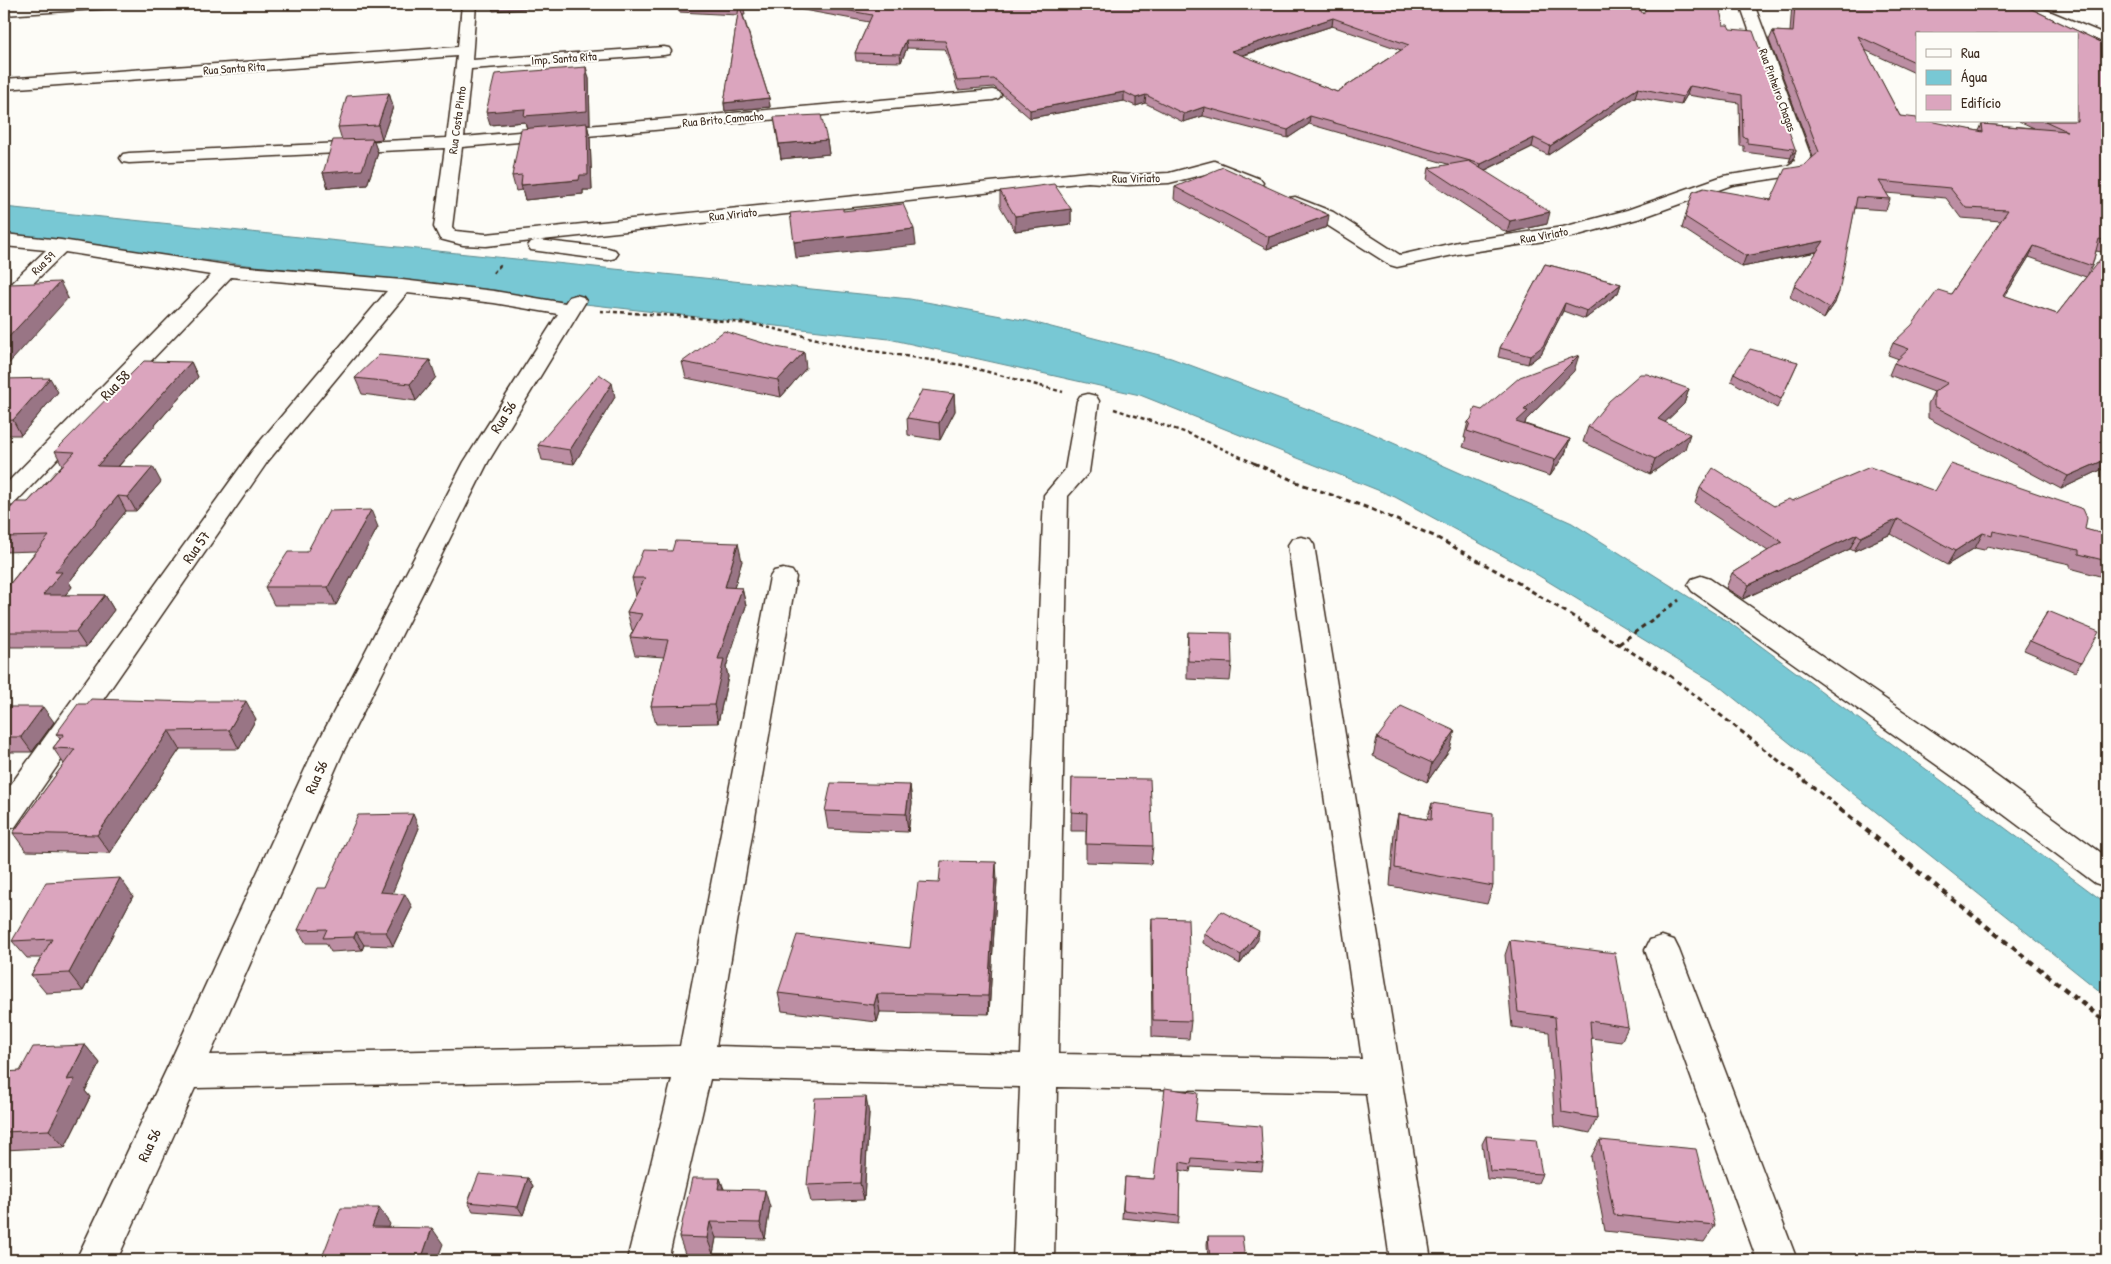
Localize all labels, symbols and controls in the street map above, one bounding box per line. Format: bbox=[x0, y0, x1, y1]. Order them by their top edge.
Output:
legend bbox=[1916, 32, 2078, 122]
text: Rua bbox=[1961, 42, 1980, 63]
street label: Rua Pinheiro Chagas bbox=[1755, 46, 1801, 134]
street label: Imp. Santa Rita bbox=[531, 47, 598, 69]
street label: Rua Santa Rita bbox=[203, 57, 266, 79]
text: Água bbox=[1961, 66, 1987, 87]
street label: Rua Costa Pinto bbox=[444, 85, 470, 155]
text: Edifício bbox=[1961, 92, 2001, 113]
street label: Rua Brito Camacho bbox=[682, 107, 764, 131]
street label: Rua Viriato bbox=[1112, 169, 1160, 187]
street label: Rua Viriato bbox=[708, 203, 758, 225]
street label: Rua Viriato bbox=[1519, 222, 1569, 248]
street label: Rua 59 bbox=[27, 247, 59, 279]
street label: Rua 58 bbox=[95, 365, 135, 405]
street label: Rua 56 bbox=[485, 397, 521, 437]
street label: Rua 57 bbox=[177, 526, 215, 568]
street label: Rua 56 bbox=[299, 757, 333, 797]
street label: Rua 56 bbox=[132, 1125, 166, 1165]

